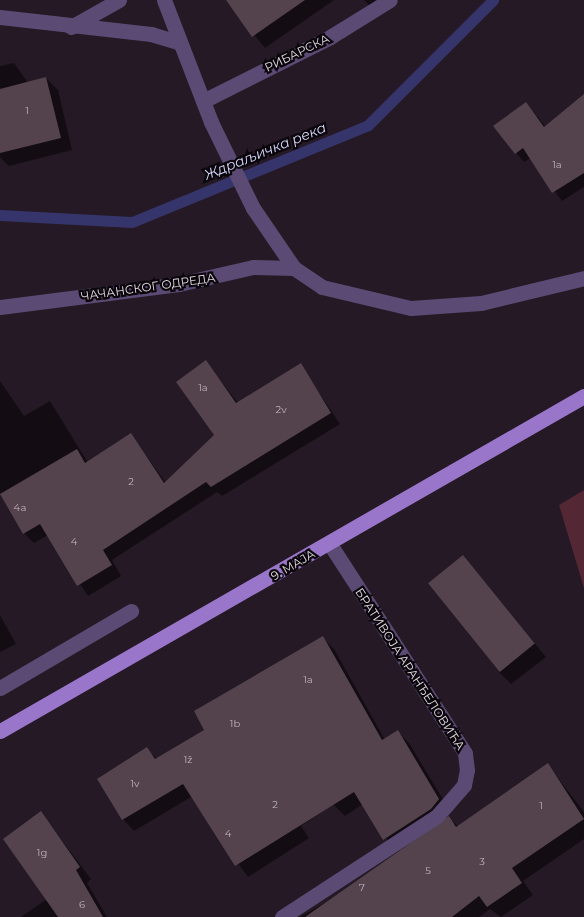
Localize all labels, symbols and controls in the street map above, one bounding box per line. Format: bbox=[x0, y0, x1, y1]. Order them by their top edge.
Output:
street label: РИБАРСКА bbox=[262, 31, 332, 75]
house number: 1 bbox=[25, 105, 29, 117]
water label: Ждраљичка река bbox=[201, 119, 329, 183]
house number: 1a bbox=[552, 159, 562, 171]
street label: ЧАЧАНСКОГ ОДРЕДА bbox=[80, 270, 216, 304]
house number: 1a bbox=[198, 382, 208, 394]
house number: 2v bbox=[275, 404, 287, 416]
house number: 2 bbox=[128, 476, 134, 488]
house number: 4a bbox=[14, 502, 26, 514]
house number: 4 bbox=[71, 536, 77, 548]
street label: 9. МАЈА bbox=[268, 547, 318, 583]
street label: БРАТИВОЈА АРАНЂЕЛОВИЋА bbox=[352, 585, 468, 753]
house number: 1a bbox=[303, 674, 313, 686]
house number: 1b bbox=[230, 718, 240, 730]
house number: 1ž bbox=[184, 754, 192, 766]
house number: 1v bbox=[130, 778, 140, 790]
house number: 2 bbox=[272, 799, 278, 811]
house number: 1 bbox=[539, 800, 543, 812]
house number: 4 bbox=[225, 828, 231, 840]
house number: 1g bbox=[37, 847, 47, 859]
house number: 3 bbox=[479, 856, 485, 868]
house number: 5 bbox=[425, 865, 431, 877]
house number: 7 bbox=[359, 882, 365, 894]
house number: 6 bbox=[79, 899, 85, 911]

